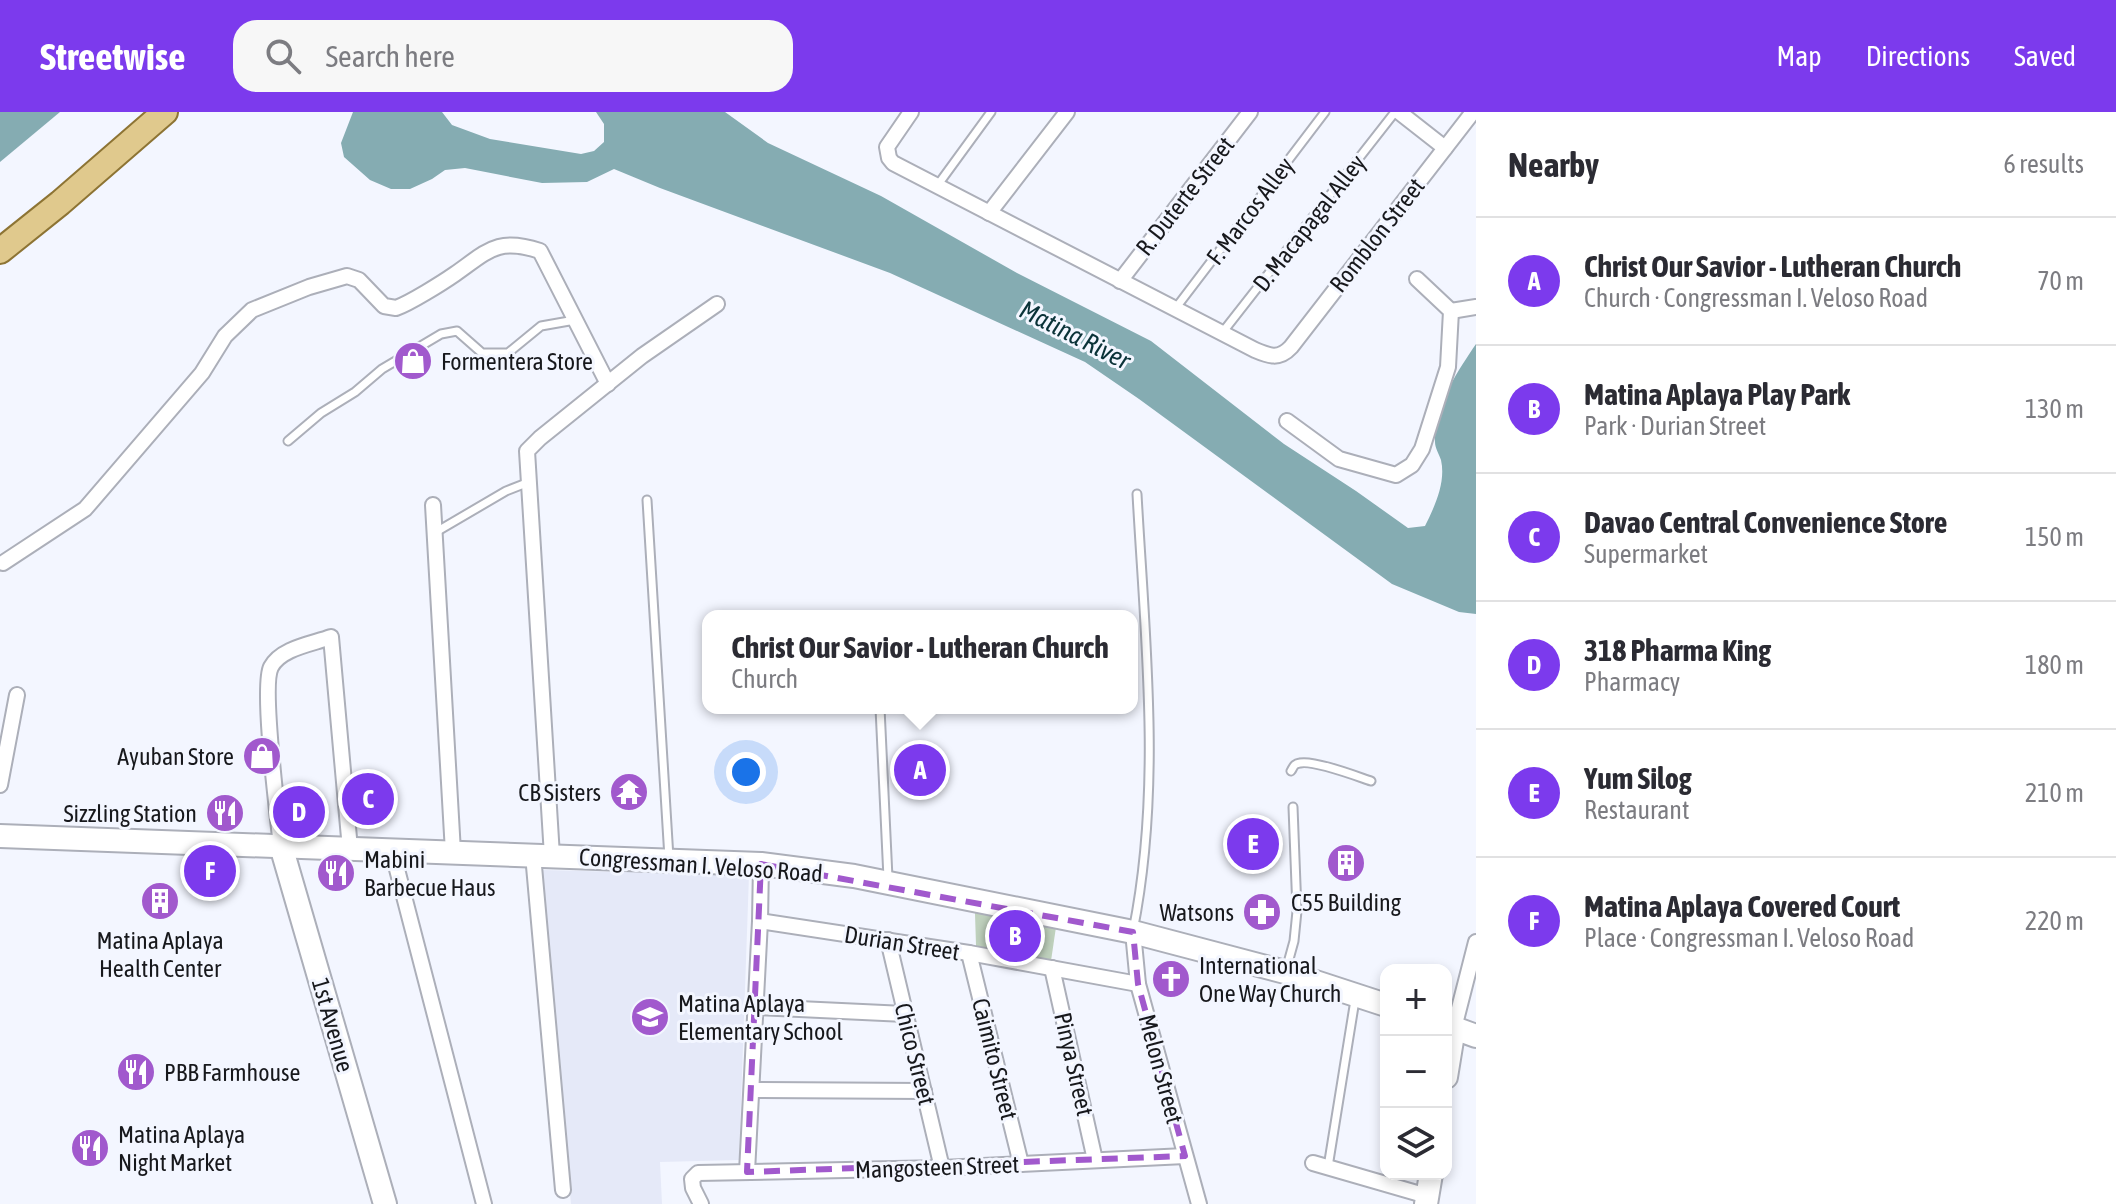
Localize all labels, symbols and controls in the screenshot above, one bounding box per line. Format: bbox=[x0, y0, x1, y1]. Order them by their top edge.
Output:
search box bbox=[233, 20, 793, 92]
icon: search bbox=[261, 34, 305, 78]
text: Streetwise bbox=[40, 35, 185, 78]
text: Search here bbox=[325, 39, 455, 73]
text: Map bbox=[1777, 40, 1822, 72]
text: Directions bbox=[1866, 40, 1970, 72]
text: Saved bbox=[2014, 40, 2076, 72]
street label: R. Duterte Street bbox=[1130, 131, 1240, 260]
text: Nearby bbox=[1508, 145, 1599, 184]
street label: D. Macapagal Alley bbox=[1247, 149, 1371, 297]
text: 6 results bbox=[2003, 149, 2084, 179]
street label: F. Marcos Alley bbox=[1201, 152, 1299, 270]
street label: Romblon Street bbox=[1324, 173, 1430, 297]
text: Christ Our Savior - Lutheran Church bbox=[1584, 249, 1961, 283]
text: A bbox=[1528, 266, 1540, 296]
text: 70 m bbox=[2037, 266, 2084, 296]
text: Church · Congressman I. Veloso Road bbox=[1584, 283, 1928, 313]
water label: Matina River bbox=[1015, 294, 1137, 376]
shop icon: Formentera Store bbox=[392, 340, 434, 382]
place label: Formentera Store bbox=[441, 348, 593, 375]
text: Matina Aplaya Play Park bbox=[1584, 377, 1850, 411]
text: B bbox=[1528, 394, 1540, 424]
text: 130 m bbox=[2025, 394, 2084, 424]
text: Park · Durian Street bbox=[1584, 411, 1766, 441]
text: Davao Central Convenience Store bbox=[1584, 505, 1947, 539]
text: C bbox=[1528, 522, 1540, 552]
text: 150 m bbox=[2025, 522, 2084, 552]
text: Supermarket bbox=[1584, 539, 1708, 569]
popup bbox=[702, 610, 1138, 714]
text: Christ Our Savior - Lutheran Church bbox=[731, 630, 1109, 664]
text: 318 Pharma King bbox=[1584, 633, 1771, 667]
text: D bbox=[1527, 650, 1541, 680]
text: 180 m bbox=[2025, 650, 2084, 680]
text: Church bbox=[731, 664, 798, 694]
text: Pharmacy bbox=[1584, 667, 1680, 697]
shop icon: Ayuban Store bbox=[241, 735, 283, 777]
pin: A bbox=[894, 740, 946, 800]
place label: Ayuban Store bbox=[117, 743, 234, 770]
your location bbox=[726, 752, 766, 792]
text: Yum Silog bbox=[1584, 761, 1692, 795]
pin: C bbox=[342, 769, 394, 829]
temple icon: CB Sisters bbox=[608, 771, 650, 813]
text: E bbox=[1528, 778, 1540, 808]
text: 210 m bbox=[2025, 778, 2084, 808]
place label: CB Sisters bbox=[518, 779, 601, 806]
pin: D bbox=[273, 782, 325, 842]
restaurant icon: Sizzling Station bbox=[204, 792, 246, 834]
text: Restaurant bbox=[1584, 795, 1689, 825]
place label: Sizzling Station bbox=[63, 800, 197, 827]
pin: E bbox=[1227, 814, 1279, 874]
pin: F bbox=[184, 841, 236, 901]
building icon: C55 Building bbox=[1325, 842, 1367, 884]
street label: Congressman I. Veloso Road bbox=[578, 843, 824, 887]
place label: Mabini Barbecue Haus bbox=[364, 846, 496, 901]
restaurant icon: Mabini Barbecue Haus bbox=[315, 852, 357, 894]
building icon: Matina Aplaya Health Center bbox=[139, 880, 181, 922]
place label: C55 Building bbox=[1291, 889, 1402, 916]
text: Matina Aplaya Covered Court bbox=[1584, 889, 1900, 923]
pharmacy icon: Watsons bbox=[1241, 891, 1283, 933]
place label: Watsons bbox=[1159, 899, 1234, 926]
pin: B bbox=[989, 906, 1041, 966]
text: F bbox=[1529, 906, 1539, 936]
text: 220 m bbox=[2025, 906, 2084, 936]
street label: Durian Street bbox=[842, 921, 962, 965]
text: Place · Congressman I. Veloso Road bbox=[1584, 923, 1914, 953]
place label: Matina Aplaya Health Center bbox=[96, 927, 224, 982]
place label: International One Way Church bbox=[1199, 952, 1342, 1007]
church icon: International One Way Church bbox=[1150, 958, 1192, 1000]
map controls bbox=[1380, 964, 1452, 1180]
button: + bbox=[1380, 964, 1452, 1036]
street label: 1st Avenue bbox=[307, 975, 359, 1075]
place label: Matina Aplaya Elementary School bbox=[678, 990, 844, 1045]
street label: Caimito Street bbox=[967, 995, 1023, 1123]
school or university icon: Matina Aplaya Elementary School bbox=[629, 996, 671, 1038]
street label: Chico Street bbox=[889, 1000, 941, 1108]
street label: Pinya Street bbox=[1049, 1010, 1099, 1118]
street label: Melon Street bbox=[1133, 1011, 1189, 1127]
button: − bbox=[1380, 1036, 1452, 1108]
restaurant icon: PBB Farmhouse bbox=[115, 1051, 157, 1093]
place label: PBB Farmhouse bbox=[164, 1059, 300, 1086]
button: layers bbox=[1380, 1108, 1452, 1180]
place label: Matina Aplaya Night Market bbox=[118, 1121, 245, 1176]
restaurant icon: Matina Aplaya Night Market bbox=[69, 1127, 111, 1169]
street label: Mangosteen Street bbox=[854, 1151, 1020, 1183]

